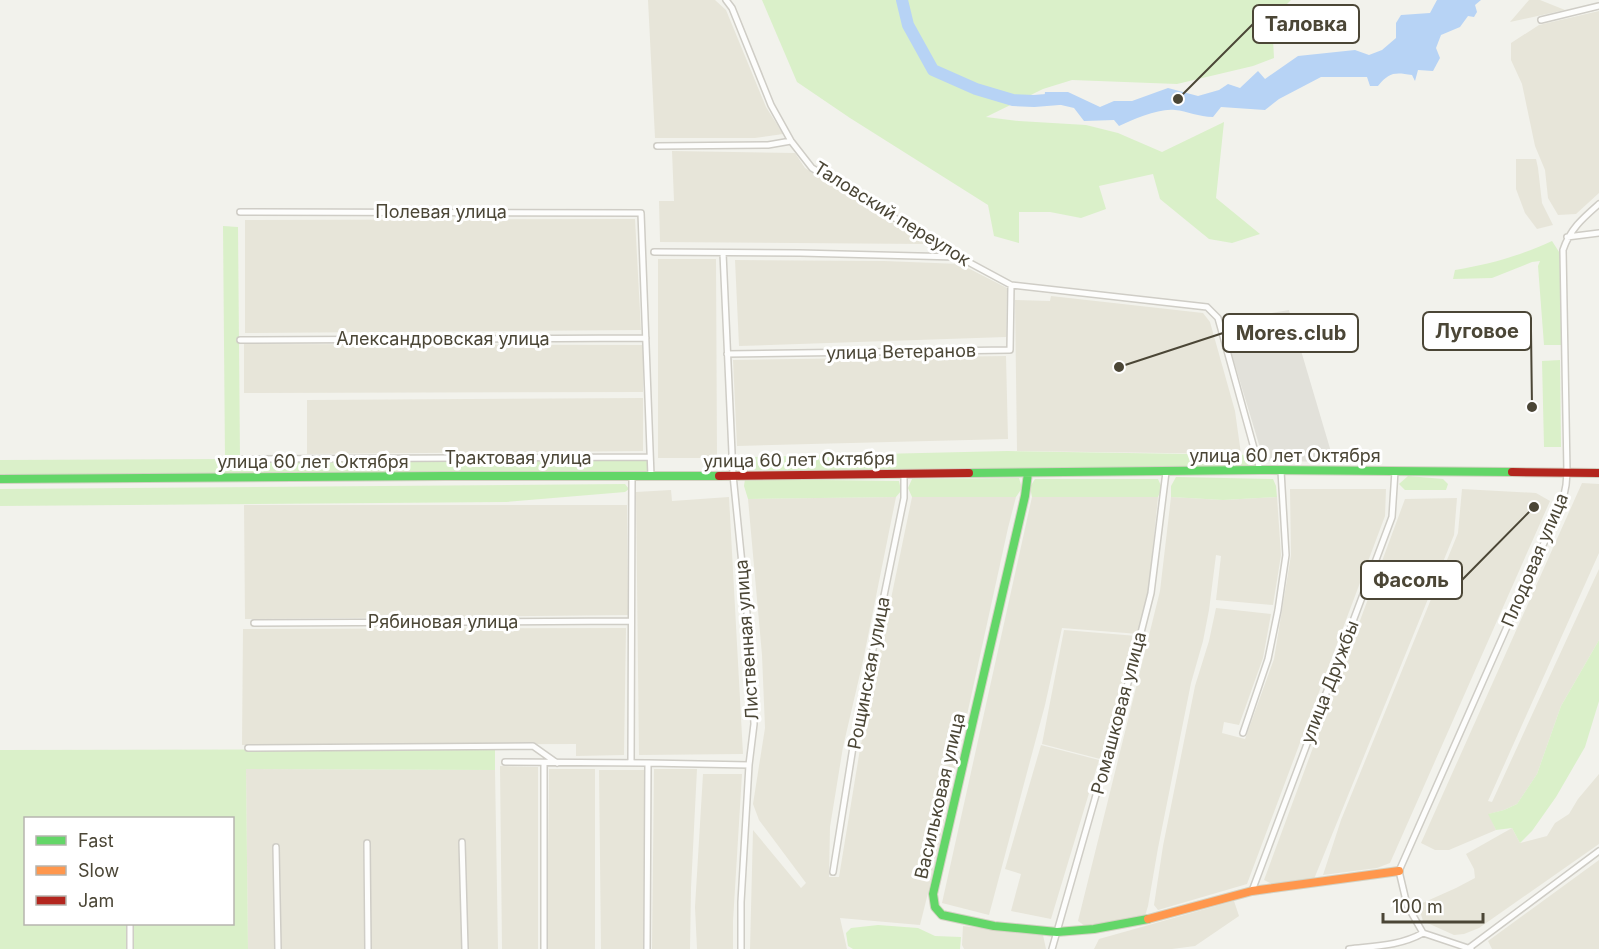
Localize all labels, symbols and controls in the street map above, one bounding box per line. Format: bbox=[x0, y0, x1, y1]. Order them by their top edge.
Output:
callout: Таловка bbox=[1253, 5, 1359, 43]
text: Таловка bbox=[1265, 12, 1347, 36]
street label: Таловский переулок bbox=[810, 157, 975, 270]
street label: Полевая улица bbox=[375, 201, 507, 222]
callout: Луговое bbox=[1423, 312, 1531, 350]
callout: Mores.club bbox=[1223, 314, 1358, 352]
text: Луговое bbox=[1435, 319, 1519, 343]
text: Mores.club bbox=[1236, 321, 1346, 345]
street label: Александровская улица bbox=[336, 328, 550, 349]
street label: улица Ветеранов bbox=[826, 340, 976, 363]
street label: улица 60 лет Октября bbox=[1189, 445, 1381, 466]
street label: Трактовая улица bbox=[444, 447, 592, 468]
street label: улица 60 лет Октября bbox=[703, 447, 895, 472]
street label: улица 60 лет Октября bbox=[217, 451, 409, 472]
street label: Плодовая улица bbox=[1497, 490, 1572, 630]
street label: Лиственная улица bbox=[730, 559, 763, 721]
callout: Фасоль bbox=[1361, 561, 1462, 599]
text: Фасоль bbox=[1373, 568, 1449, 592]
street label: Рощинская улица bbox=[843, 595, 894, 751]
street label: Рябиновая улица bbox=[368, 611, 518, 632]
street label: улица Дружбы bbox=[1296, 617, 1363, 746]
street label: Ромашковая улица bbox=[1087, 629, 1150, 797]
street label: Васильковая улица bbox=[910, 711, 969, 881]
legend bbox=[24, 817, 234, 925]
text: Fast bbox=[78, 830, 114, 851]
text: Slow bbox=[78, 860, 119, 881]
scale bar bbox=[1383, 886, 1484, 924]
text: Jam bbox=[78, 890, 114, 911]
text: 100 m bbox=[1392, 896, 1443, 917]

